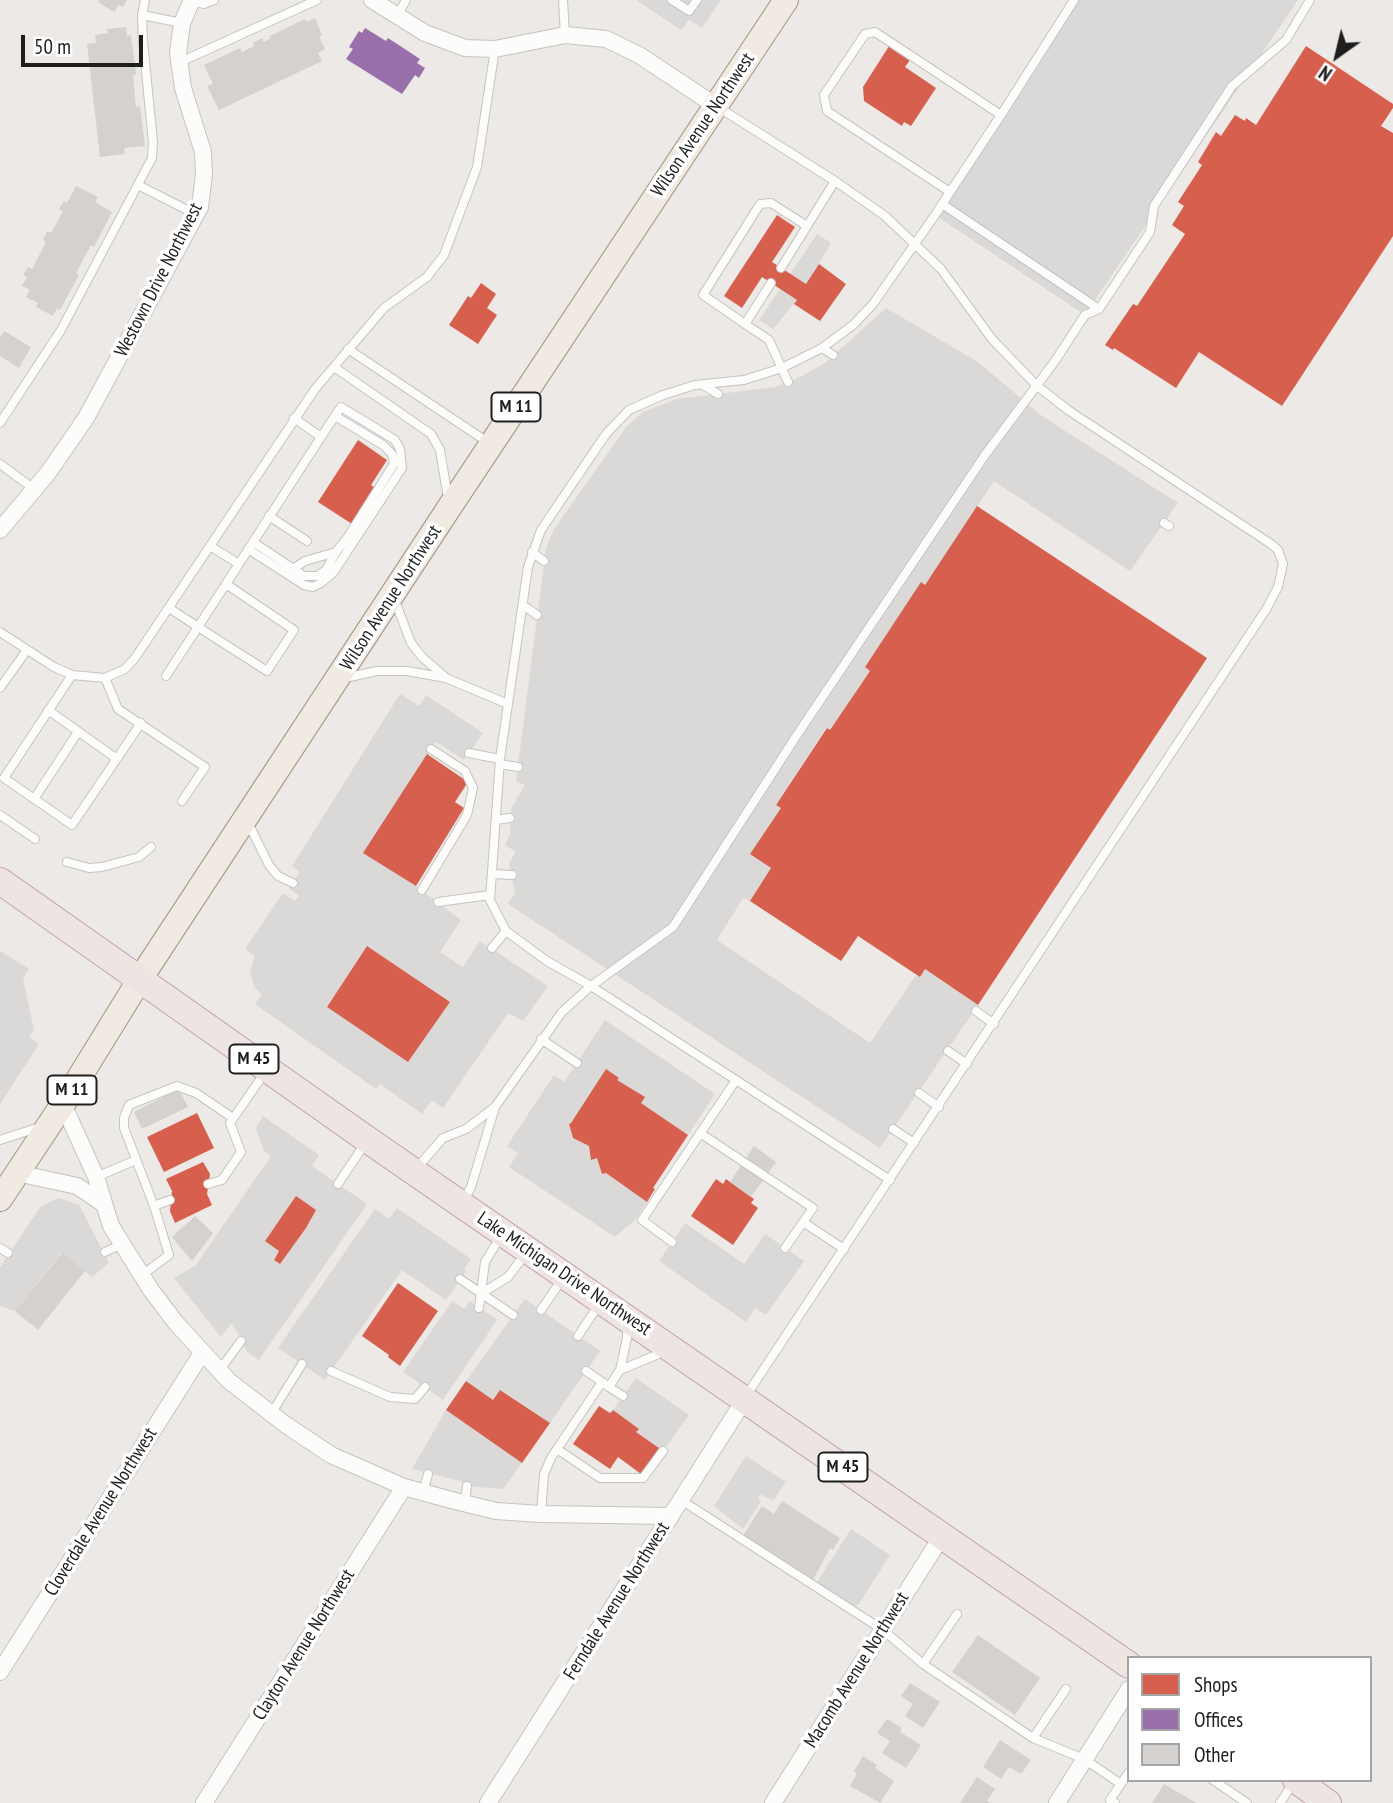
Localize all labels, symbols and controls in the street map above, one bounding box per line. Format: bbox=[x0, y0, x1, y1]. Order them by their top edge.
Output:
scale bar bbox=[24, 21, 147, 65]
north arrow bbox=[1302, 21, 1372, 91]
text: 50 m bbox=[34, 33, 71, 60]
street label: Wilson Avenue Northwest bbox=[646, 49, 760, 201]
text: N bbox=[1314, 61, 1336, 86]
street label: Westown Drive Northwest bbox=[110, 199, 208, 361]
road number: M 11 bbox=[491, 393, 540, 422]
street label: Wilson Avenue Northwest bbox=[336, 521, 446, 675]
road number: M 45 bbox=[230, 1044, 278, 1074]
road number: M 11 bbox=[48, 1076, 96, 1105]
street label: Lake Michigan Drive Northwest bbox=[473, 1207, 655, 1341]
street label: Cloverdale Avenue Northwest bbox=[40, 1424, 162, 1600]
road number: M 45 bbox=[818, 1452, 868, 1482]
street label: Ferndale Avenue Northwest bbox=[559, 1518, 675, 1684]
street label: Clayton Avenue Northwest bbox=[248, 1565, 360, 1725]
street label: Macomb Avenue Northwest bbox=[800, 1588, 914, 1752]
legend bbox=[1127, 1656, 1372, 1782]
text: Shops bbox=[1194, 1671, 1238, 1698]
text: Offices bbox=[1194, 1706, 1243, 1733]
text: Other bbox=[1194, 1741, 1235, 1768]

